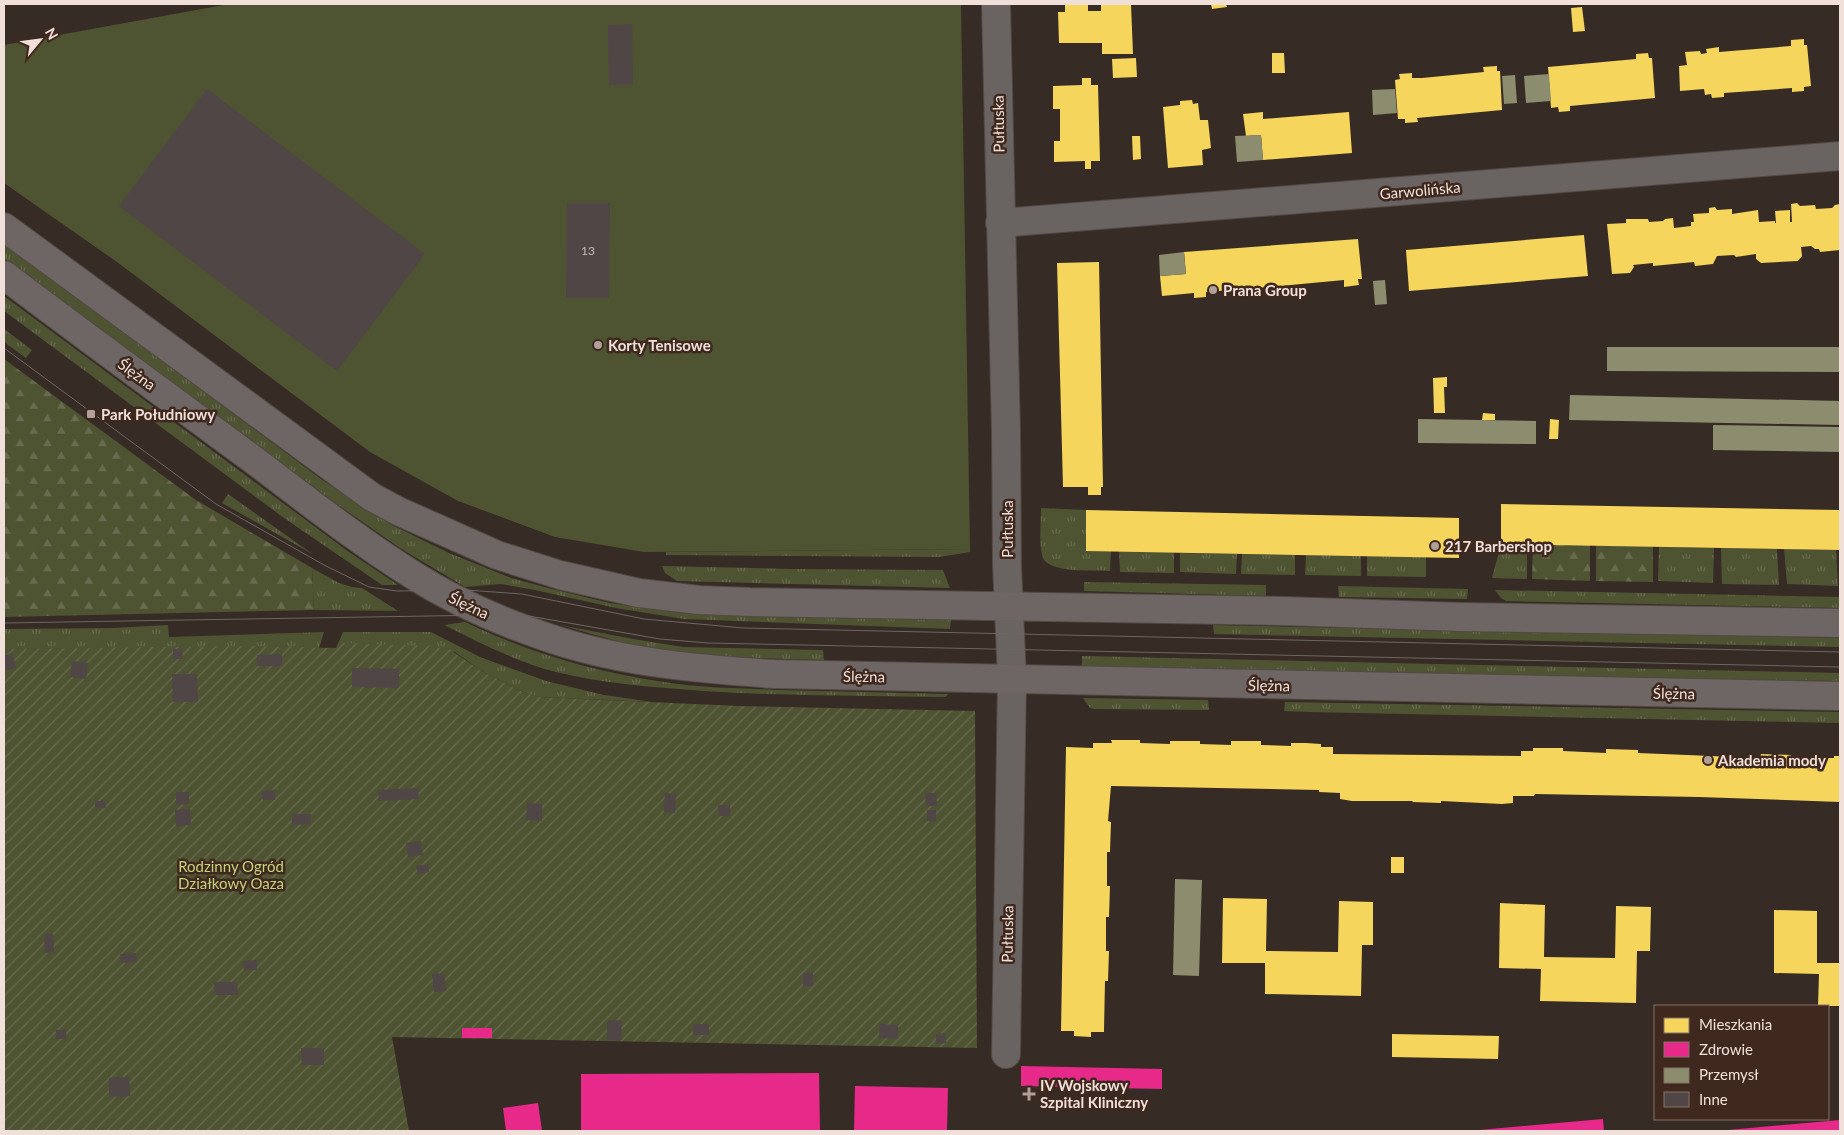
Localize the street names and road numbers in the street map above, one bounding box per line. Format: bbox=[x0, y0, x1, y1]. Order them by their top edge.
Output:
street label: Pułtuska bbox=[989, 95, 1007, 153]
street label: Garwolińska bbox=[1379, 178, 1461, 202]
street label: Ślężna bbox=[115, 354, 159, 394]
street label: Pułtuska bbox=[998, 500, 1016, 558]
street label: Ślężna bbox=[446, 588, 492, 622]
street label: Ślężna bbox=[843, 667, 885, 685]
street label: Ślężna bbox=[1248, 676, 1290, 694]
street label: Ślężna bbox=[1653, 684, 1695, 702]
street label: Pułtuska bbox=[998, 905, 1016, 963]

